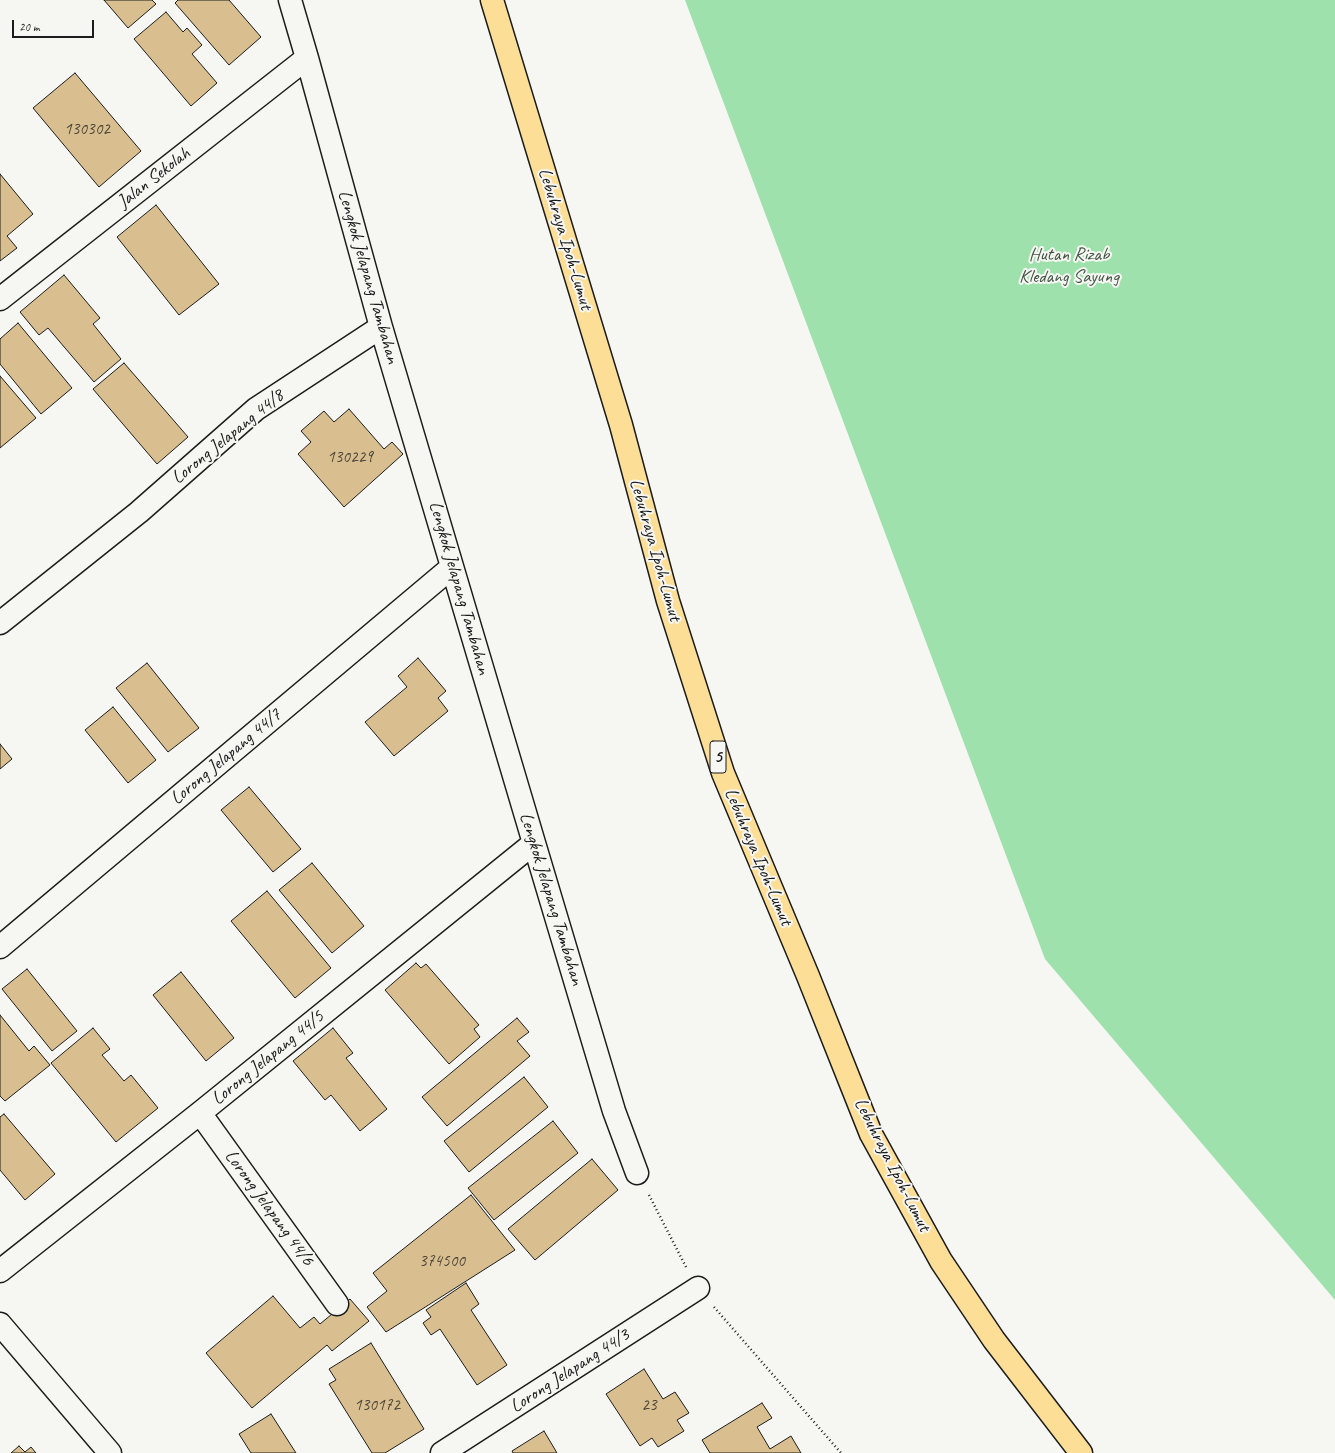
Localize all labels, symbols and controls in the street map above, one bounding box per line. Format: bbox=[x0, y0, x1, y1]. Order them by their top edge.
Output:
scale bar bbox=[14, 12, 96, 38]
text: 20 m bbox=[19, 19, 39, 35]
house number: 130302 bbox=[64, 120, 110, 140]
street label: Jalan Sekolah bbox=[113, 142, 195, 214]
street label: Lebuhraya Ipoh-Lumut bbox=[533, 165, 597, 313]
street label: Lengkok Jelapang Tambahan bbox=[332, 188, 404, 366]
park label: Hutan Rizab Kledang Sayung bbox=[1019, 244, 1119, 288]
street label: Lorong Jelapang 44/8 bbox=[167, 385, 289, 489]
house number: 130229 bbox=[327, 448, 373, 468]
street label: Lebuhraya Ipoh-Lumut bbox=[624, 476, 686, 624]
street label: Lengkok Jelapang Tambahan bbox=[423, 499, 495, 677]
street label: Lorong Jelapang 44/7 bbox=[166, 704, 286, 810]
road number: 5 bbox=[710, 741, 726, 773]
street label: Lebuhraya Ipoh-Lumut bbox=[719, 785, 797, 929]
street label: Lengkok Jelapang Tambahan bbox=[514, 810, 588, 988]
street label: Lorong Jelapang 44/5 bbox=[207, 1006, 329, 1110]
street label: Lebuhraya Ipoh-Lumut bbox=[849, 1094, 935, 1236]
street label: Lorong Jelapang 44/6 bbox=[219, 1146, 319, 1270]
house number: 374500 bbox=[419, 1252, 465, 1272]
street label: Lorong Jelapang 44/3 bbox=[506, 1324, 634, 1418]
house number: 130172 bbox=[354, 1396, 400, 1416]
house number: 23 bbox=[641, 1396, 657, 1416]

